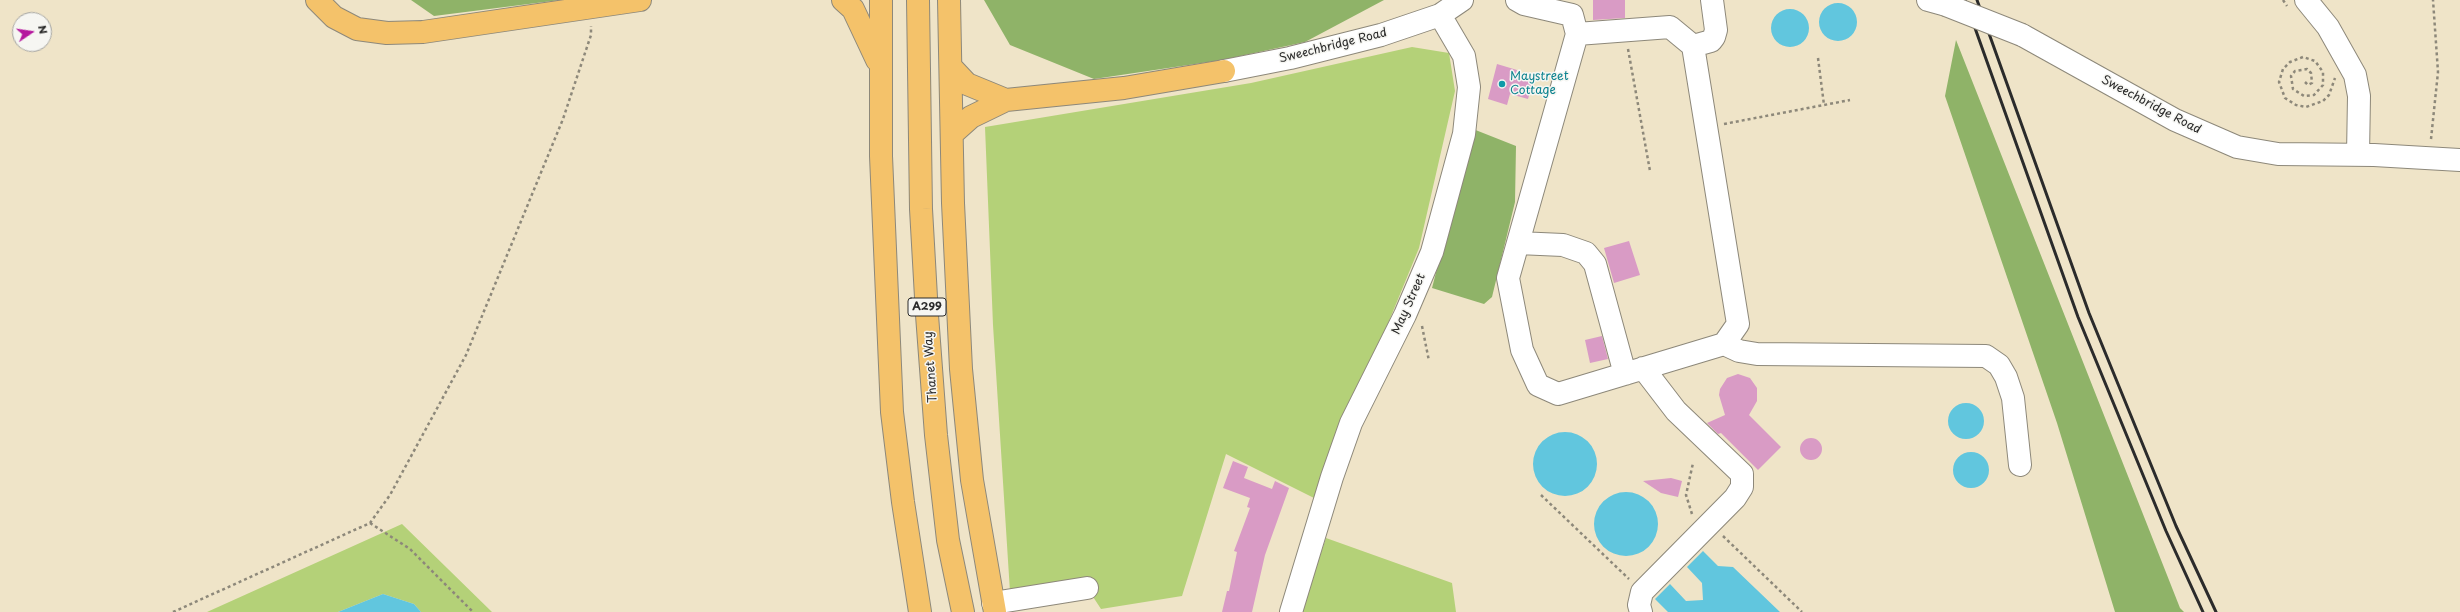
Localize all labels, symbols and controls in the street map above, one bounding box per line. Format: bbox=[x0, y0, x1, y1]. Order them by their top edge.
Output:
north arrow bbox=[12, 12, 52, 52]
text: N bbox=[34, 23, 52, 36]
street label: Sweechbridge Road bbox=[1278, 26, 1388, 66]
place label: Maystreet Cottage bbox=[1510, 70, 1569, 98]
street label: Sweechbridge Road bbox=[2099, 73, 2203, 137]
marker: Maystreet Cottage bbox=[1497, 79, 1507, 89]
street label: May Street bbox=[1389, 271, 1429, 337]
road number: A299 bbox=[908, 298, 946, 316]
street label: Thanet Way bbox=[921, 331, 941, 403]

